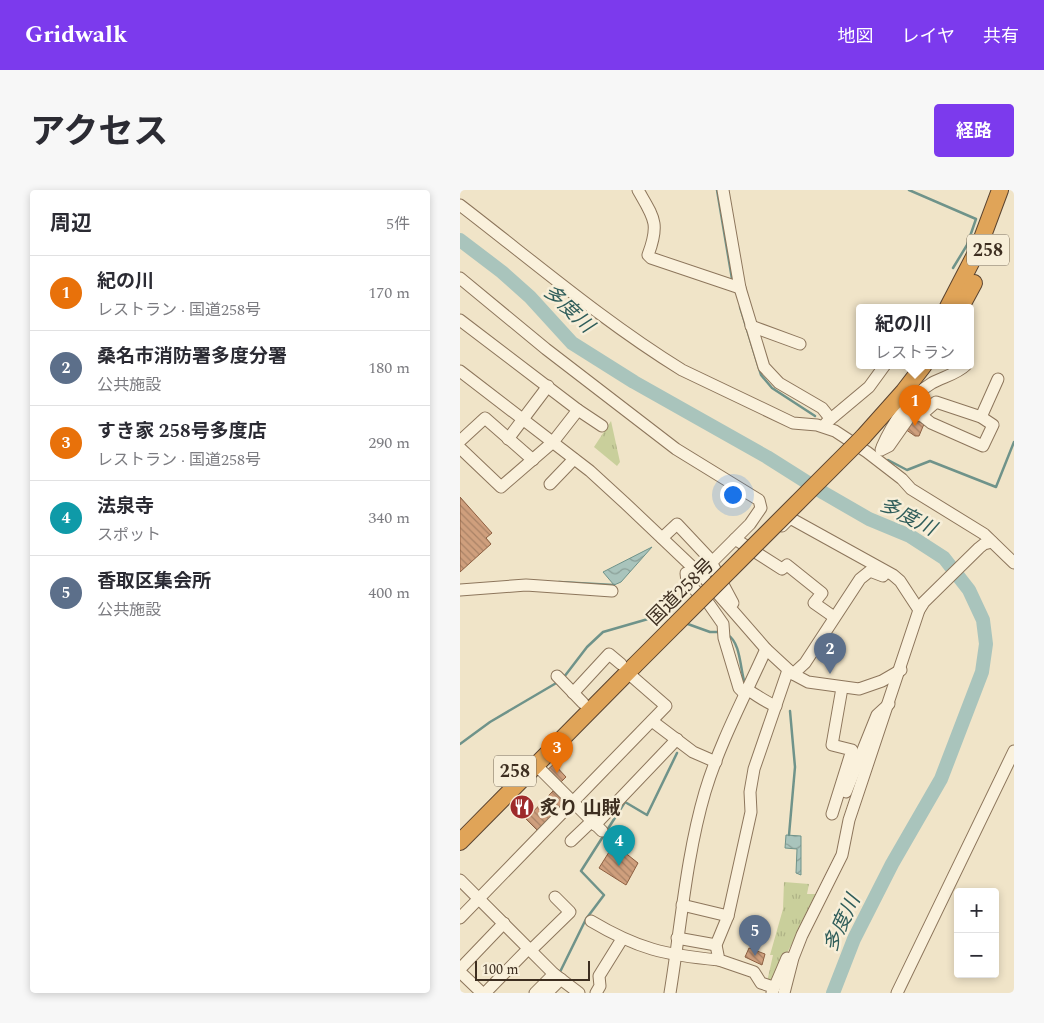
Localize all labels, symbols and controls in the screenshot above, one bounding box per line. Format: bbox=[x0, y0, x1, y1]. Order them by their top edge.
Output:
text: Gridwalk bbox=[25, 17, 127, 53]
text: 地図 bbox=[838, 23, 874, 50]
text: レイヤ bbox=[902, 23, 955, 50]
text: 共有 bbox=[983, 23, 1019, 50]
button: 経路 bbox=[934, 104, 1014, 157]
text: アクセス bbox=[30, 106, 168, 159]
text: 周辺 bbox=[50, 208, 92, 240]
text: 5件 bbox=[386, 212, 410, 236]
road number: 258 bbox=[967, 234, 1009, 266]
text: 紀の川 bbox=[97, 267, 154, 296]
water label: 多度川 bbox=[536, 277, 602, 342]
text: 1 bbox=[62, 281, 70, 305]
text: 170 m bbox=[368, 281, 410, 305]
text: レストラン · 国道258号 bbox=[97, 298, 261, 322]
popup bbox=[856, 304, 974, 369]
text: 紀の川 bbox=[875, 310, 932, 339]
text: レストラン bbox=[875, 341, 955, 365]
text: 桑名市消防署多度分署 bbox=[97, 342, 287, 371]
text: 2 bbox=[62, 356, 70, 380]
text: 180 m bbox=[368, 356, 410, 380]
text: 公共施設 bbox=[97, 373, 161, 397]
pin: 1 bbox=[899, 385, 931, 426]
text: すき家 258号多度店 bbox=[97, 417, 267, 446]
text: 3 bbox=[62, 431, 70, 455]
text: 290 m bbox=[368, 431, 410, 455]
text: レストラン · 国道258号 bbox=[97, 448, 261, 472]
your location bbox=[720, 482, 746, 508]
water label: 多度川 bbox=[874, 490, 943, 545]
text: 法泉寺 bbox=[97, 492, 154, 521]
text: 4 bbox=[62, 506, 70, 530]
text: 340 m bbox=[368, 506, 410, 530]
text: スポット bbox=[97, 523, 161, 547]
street label: 国道258号 bbox=[641, 552, 722, 633]
text: 香取区集会所 bbox=[97, 567, 211, 596]
text: 5 bbox=[62, 581, 70, 605]
text: 400 m bbox=[368, 581, 410, 605]
text: 公共施設 bbox=[97, 598, 161, 622]
pin: 2 bbox=[814, 633, 846, 674]
pin: 3 bbox=[541, 732, 573, 773]
road number: 258 bbox=[494, 756, 536, 786]
restaurant icon: 炙り 山賊 bbox=[509, 794, 535, 820]
place label: 炙り 山賊 bbox=[540, 794, 621, 823]
pin: 4 bbox=[603, 825, 635, 866]
water label: 多度川 bbox=[816, 888, 869, 957]
map controls bbox=[954, 888, 999, 978]
button: + bbox=[954, 888, 999, 933]
pin: 5 bbox=[739, 915, 771, 956]
button: − bbox=[954, 933, 999, 978]
scale bar bbox=[475, 958, 590, 981]
text: 100 m bbox=[482, 959, 519, 980]

